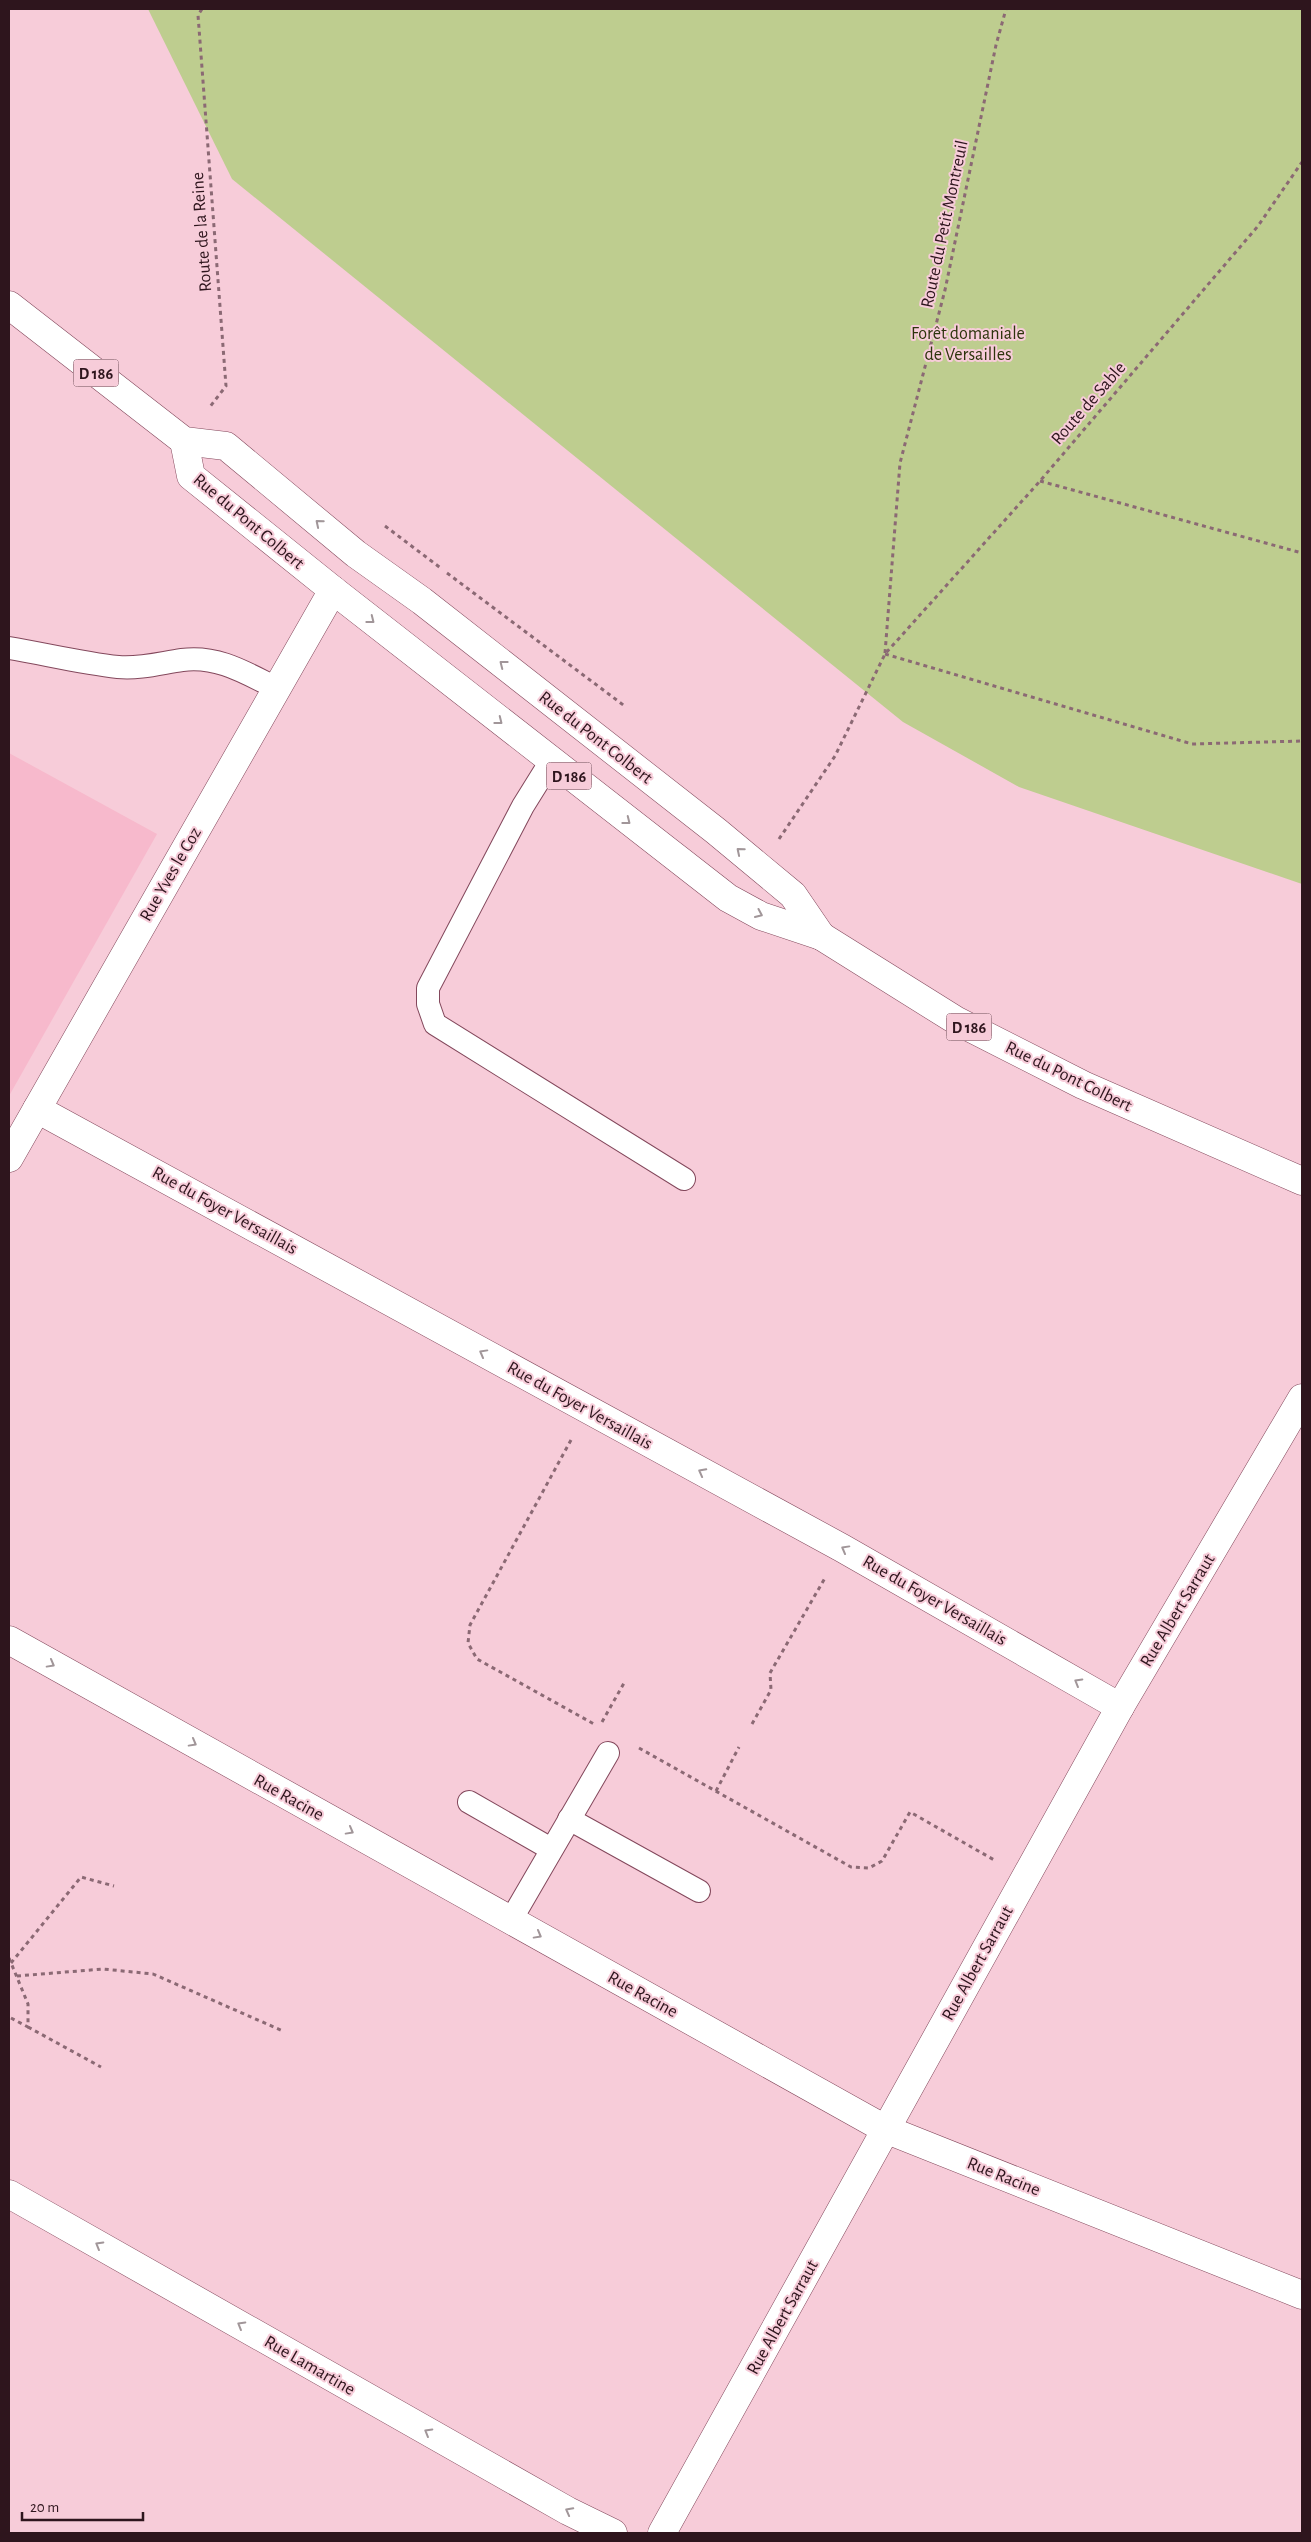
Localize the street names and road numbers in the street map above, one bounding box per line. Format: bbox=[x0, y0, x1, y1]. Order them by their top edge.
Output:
street label: Route du Petit Montreuil bbox=[918, 139, 972, 310]
street label: Route de la Reine bbox=[189, 171, 215, 292]
road number: D 186 bbox=[74, 359, 118, 386]
street label: Route de Sable bbox=[1048, 359, 1129, 448]
street label: Rue du Pont Colbert bbox=[190, 470, 307, 573]
street label: Rue du Pont Colbert bbox=[535, 688, 656, 788]
road number: D 186 bbox=[546, 762, 592, 789]
street label: Rue Yves le Coz bbox=[137, 825, 205, 924]
road number: D 186 bbox=[946, 1014, 992, 1040]
street label: Rue du Pont Colbert bbox=[1003, 1039, 1135, 1115]
street label: Rue du Foyer Versaillais bbox=[149, 1164, 300, 1258]
street label: Rue du Foyer Versaillais bbox=[504, 1359, 655, 1453]
street label: Rue Albert Sarraut bbox=[1137, 1551, 1219, 1670]
street label: Rue du Foyer Versaillais bbox=[859, 1552, 1010, 1649]
street label: Rue Racine bbox=[251, 1771, 326, 1824]
street label: Rue Albert Sarraut bbox=[939, 1903, 1017, 2024]
street label: Rue Racine bbox=[605, 1968, 680, 2021]
street label: Rue Racine bbox=[965, 2154, 1043, 2200]
street label: Rue Albert Sarraut bbox=[744, 2257, 822, 2378]
street label: Rue Lamartine bbox=[261, 2333, 358, 2399]

